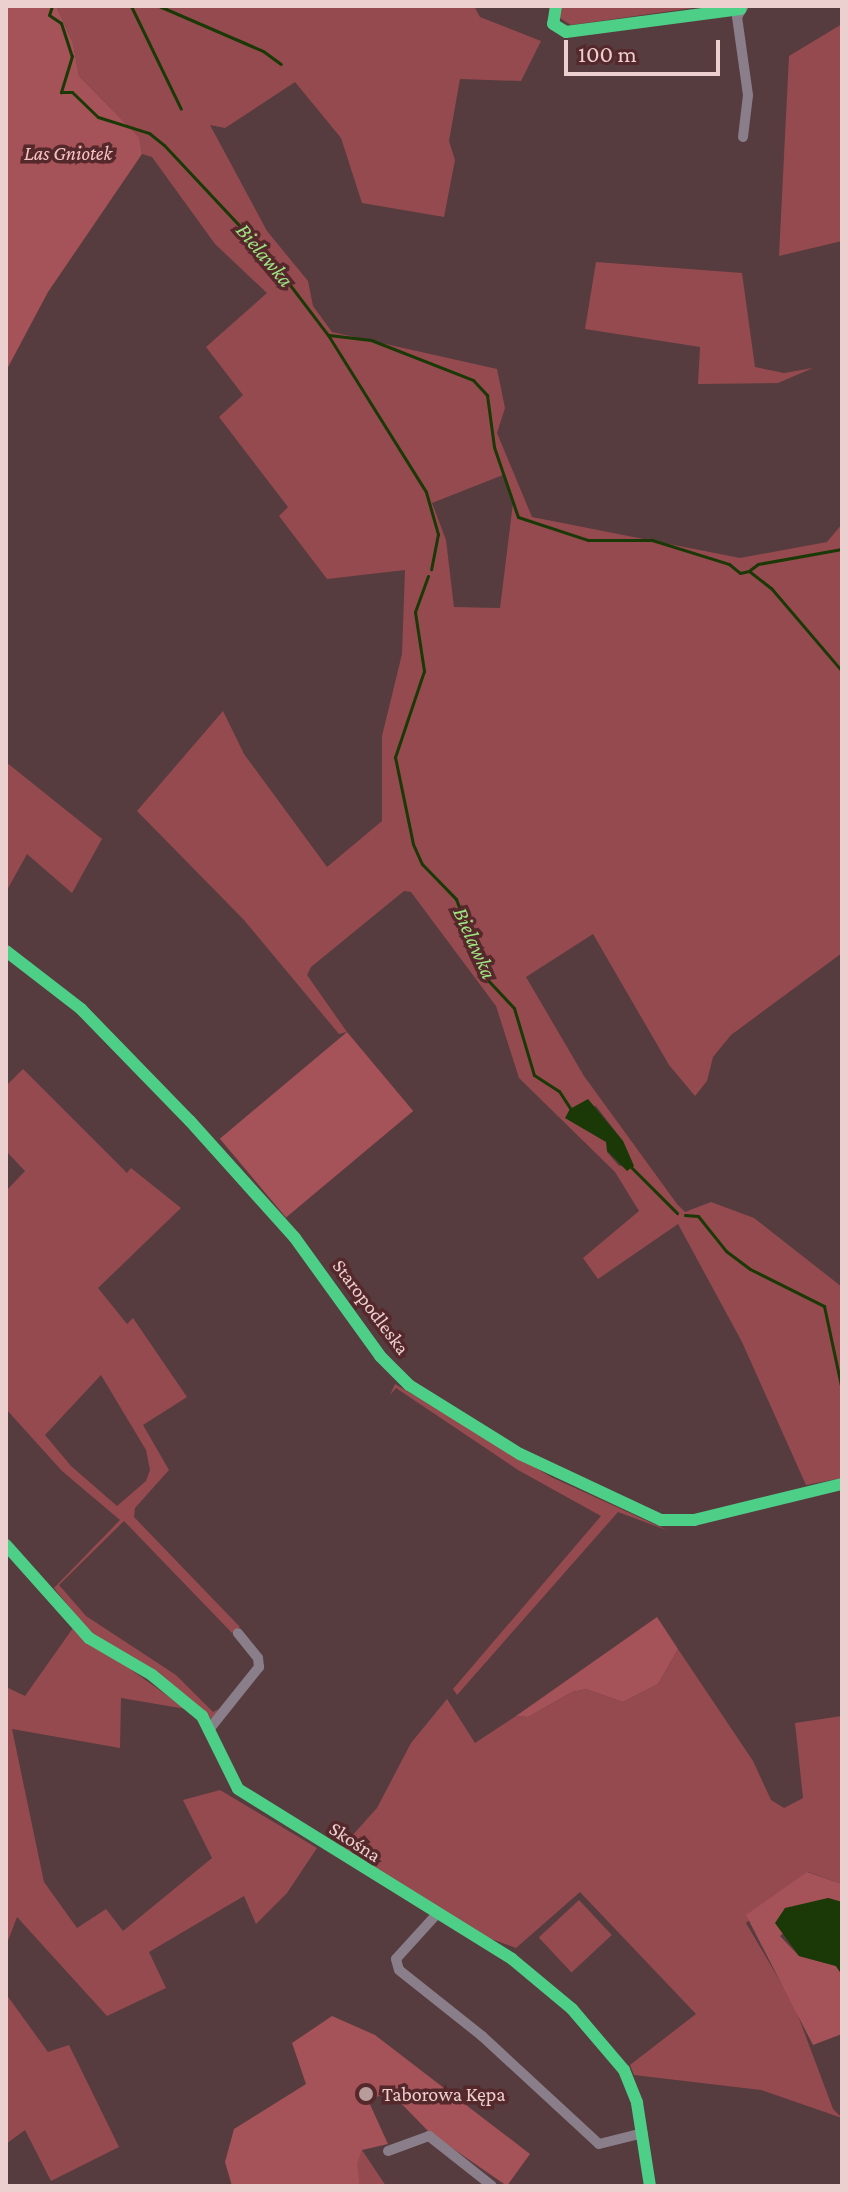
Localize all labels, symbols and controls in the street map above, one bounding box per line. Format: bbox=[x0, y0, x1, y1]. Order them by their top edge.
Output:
scale bar bbox=[568, 24, 724, 74]
text: 100 m bbox=[578, 40, 637, 67]
park label: Las Gniotek bbox=[24, 141, 112, 165]
water label: Bielawka bbox=[230, 217, 300, 293]
water label: Bielawka bbox=[448, 903, 502, 983]
street label: Staropodleska bbox=[327, 1255, 415, 1359]
street label: Skośna bbox=[325, 1817, 385, 1867]
place label: Taborowa Kępa bbox=[382, 2082, 506, 2106]
marker: Taborowa Kępa bbox=[357, 2085, 375, 2103]

